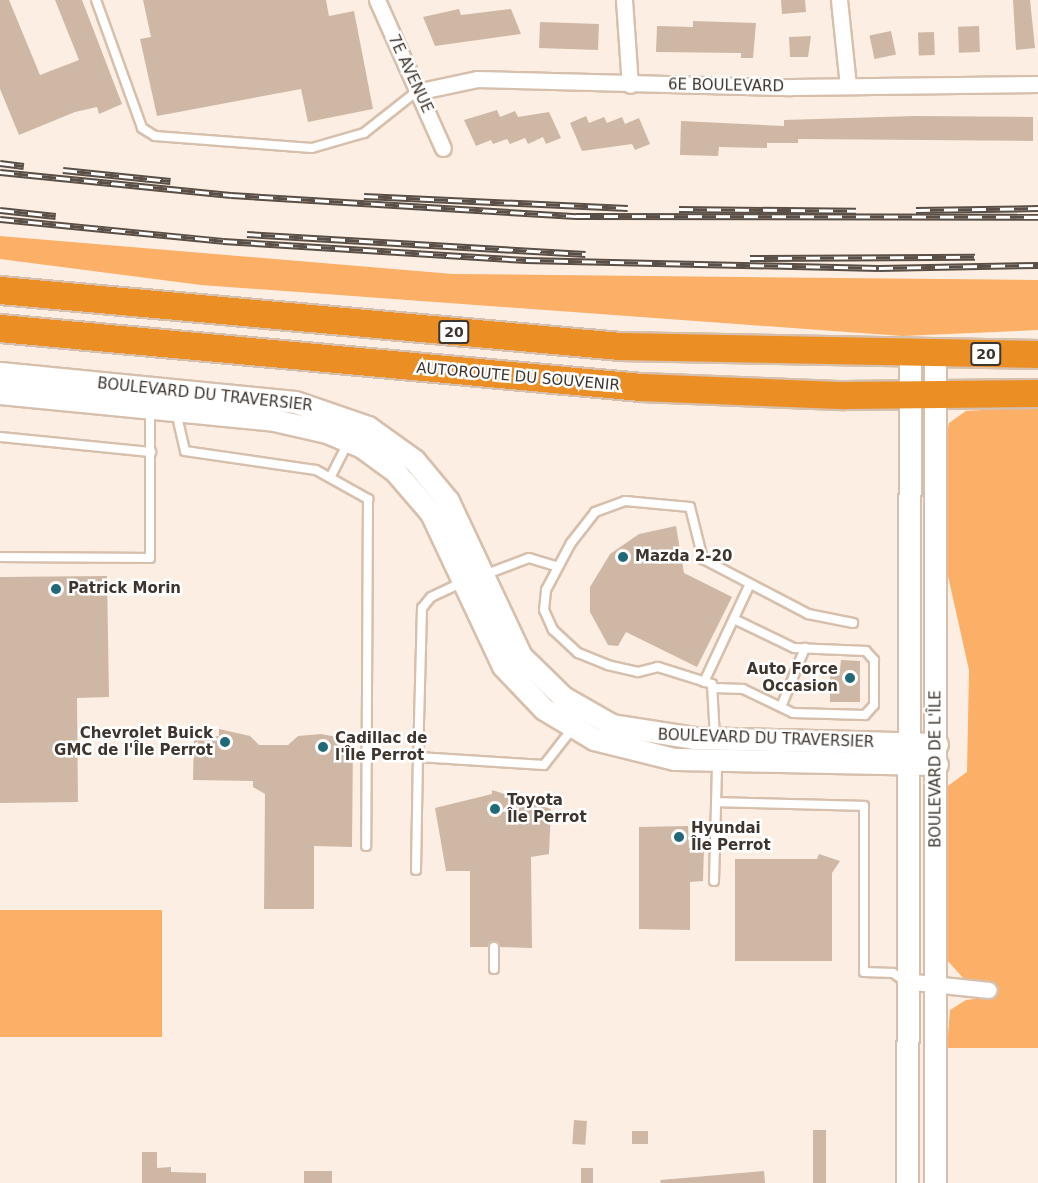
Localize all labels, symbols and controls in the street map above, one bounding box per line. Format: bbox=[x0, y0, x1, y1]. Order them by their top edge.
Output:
street label: 7E AVENUE bbox=[384, 32, 436, 116]
street label: 6E BOULEVARD bbox=[668, 76, 784, 96]
road number: 20 bbox=[438, 321, 470, 343]
road number: 20 bbox=[970, 343, 1002, 365]
street label: AUTOROUTE DU SOUVENIR bbox=[415, 359, 621, 395]
street label: BOULEVARD DU TRAVERSIER bbox=[96, 375, 314, 415]
place label: Mazda 2-20 bbox=[635, 548, 732, 566]
marker: Mazda 2-20 bbox=[616, 550, 630, 564]
place label: Patrick Morin bbox=[68, 580, 181, 598]
marker: Patrick Morin bbox=[49, 582, 63, 596]
place label: Auto Force Occasion bbox=[747, 660, 838, 695]
marker: Auto Force Occasion bbox=[843, 671, 857, 685]
street label: BOULEVARD DE L'ÎLE bbox=[927, 690, 945, 848]
place label: Chevrolet Buick GMC de l'Île Perrot bbox=[54, 724, 213, 759]
street label: BOULEVARD DU TRAVERSIER bbox=[657, 726, 875, 752]
place label: Cadillac de l'Île Perrot bbox=[335, 729, 427, 764]
marker: Chevrolet Buick GMC de l'Île Perrot bbox=[218, 735, 232, 749]
marker: Cadillac de l'Île Perrot bbox=[316, 740, 330, 754]
place label: Toyota Île Perrot bbox=[507, 791, 587, 826]
marker: Toyota Île Perrot bbox=[488, 802, 502, 816]
place label: Hyundai Île Perrot bbox=[691, 819, 771, 854]
marker: Hyundai Île Perrot bbox=[672, 830, 686, 844]

